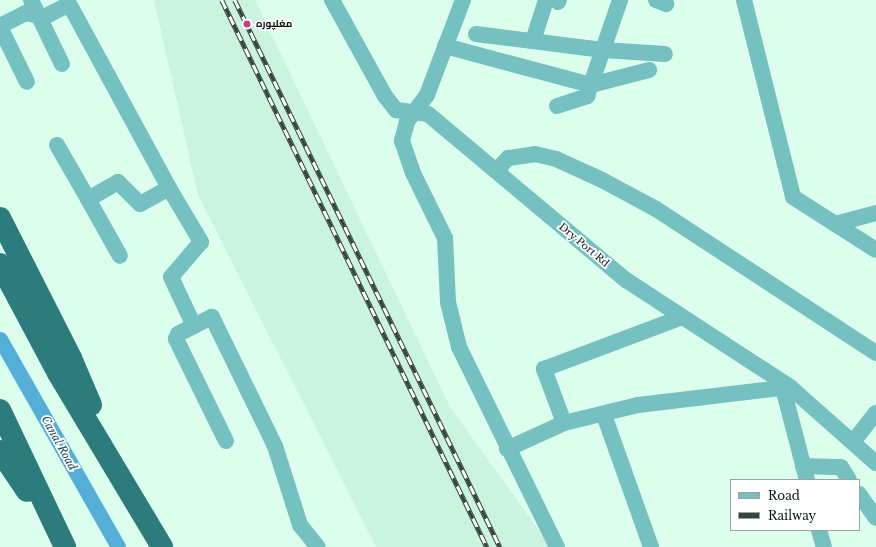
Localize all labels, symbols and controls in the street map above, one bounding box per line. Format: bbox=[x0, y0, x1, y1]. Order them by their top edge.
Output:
marker: مغلپورہ bbox=[241, 18, 253, 30]
place label: مغلپورہ bbox=[256, 18, 292, 30]
street label: Dry Port Rd bbox=[556, 220, 612, 270]
water label: Canal Road bbox=[39, 413, 79, 473]
legend bbox=[730, 479, 860, 531]
text: Road bbox=[768, 488, 800, 503]
text: Railway bbox=[768, 508, 816, 523]

